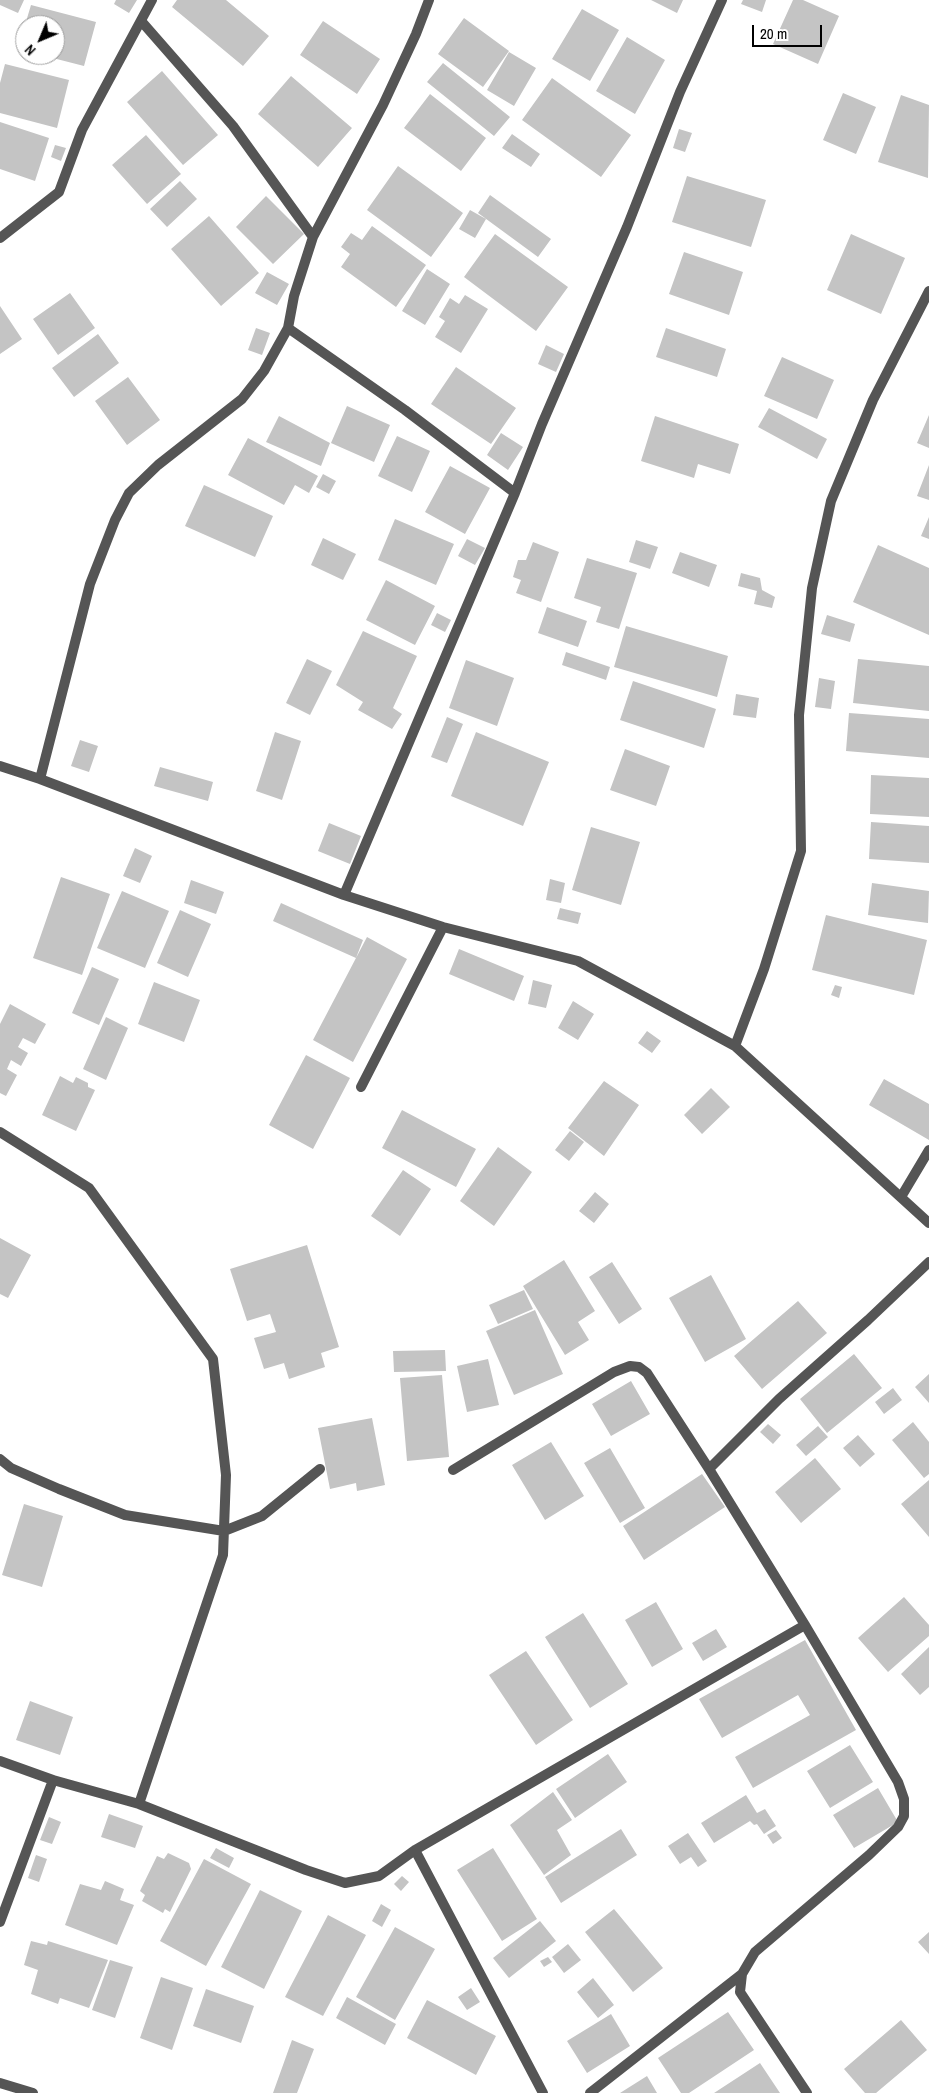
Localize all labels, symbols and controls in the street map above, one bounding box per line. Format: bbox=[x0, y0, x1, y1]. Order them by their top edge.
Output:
north arrow bbox=[15, 15, 65, 65]
scale bar bbox=[754, 15, 824, 47]
text: 20 m bbox=[760, 23, 787, 44]
text: N bbox=[21, 41, 39, 59]

